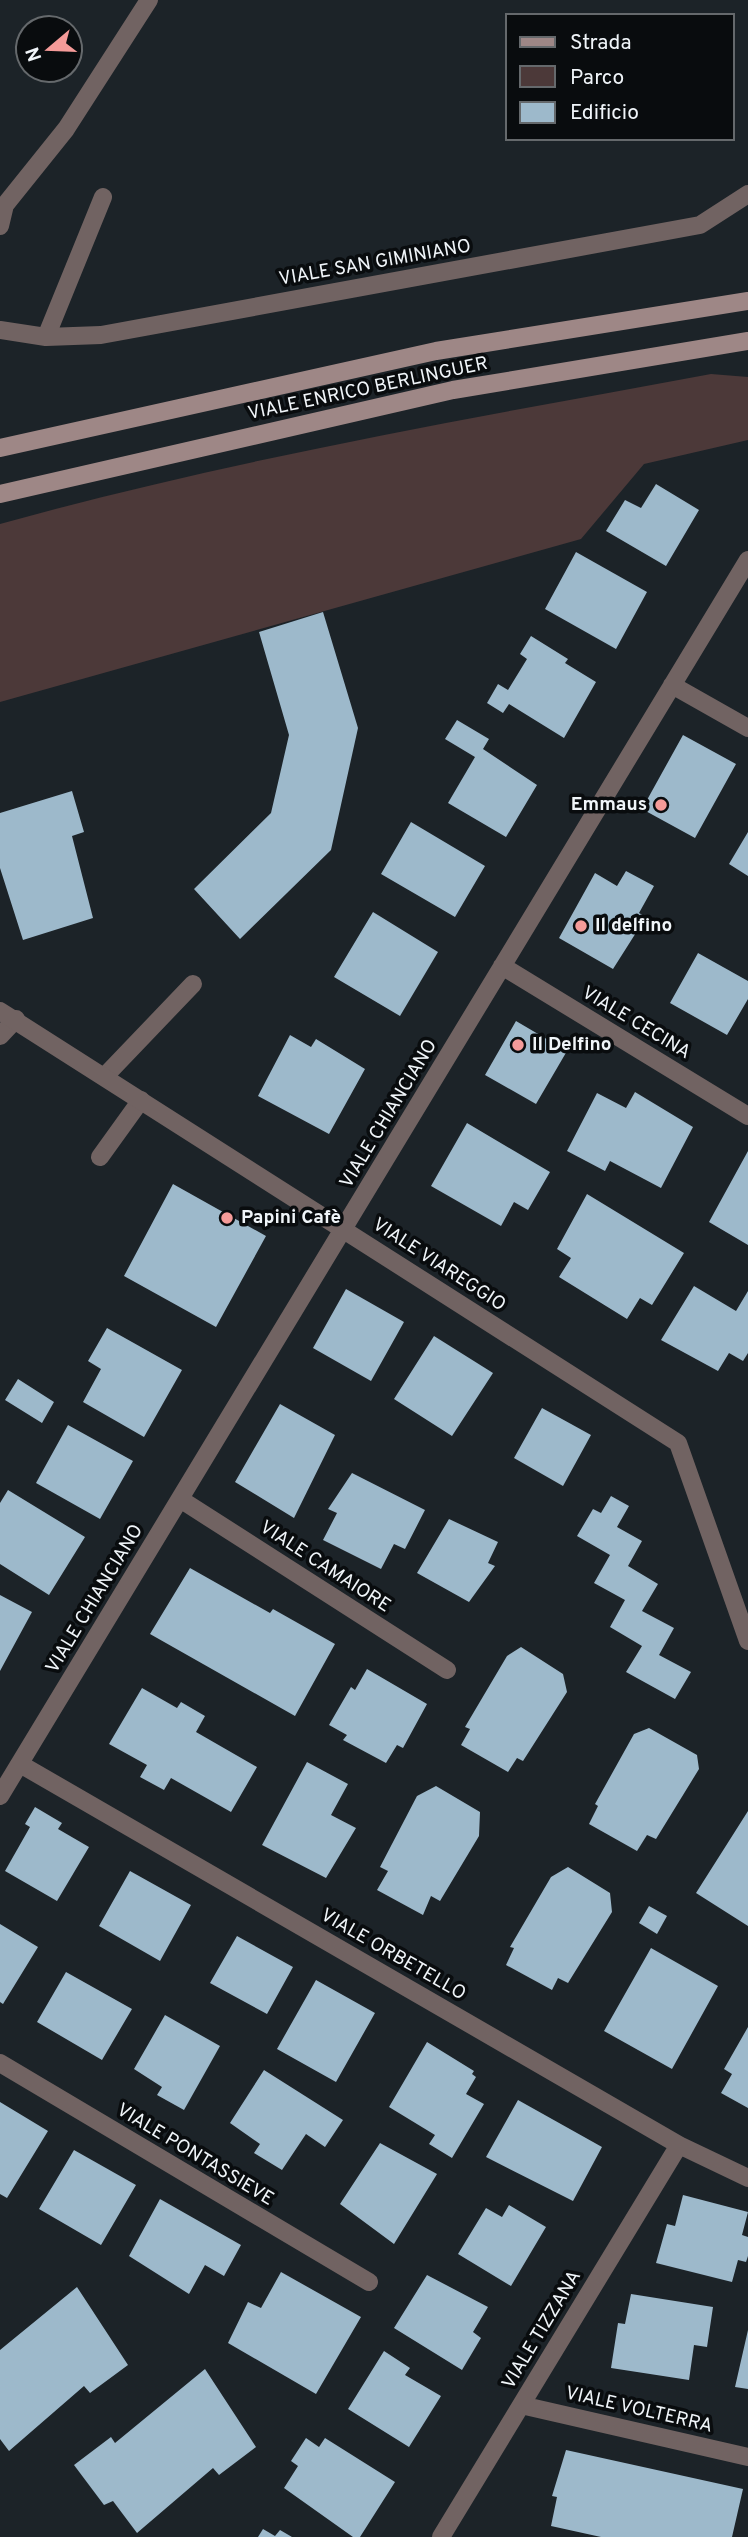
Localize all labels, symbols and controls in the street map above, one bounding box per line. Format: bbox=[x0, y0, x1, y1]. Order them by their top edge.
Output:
north arrow bbox=[14, 14, 84, 84]
legend bbox=[506, 14, 734, 140]
text: Strada bbox=[570, 30, 631, 57]
text: N bbox=[21, 44, 48, 64]
text: Parco bbox=[570, 65, 624, 92]
text: Edificio bbox=[570, 100, 639, 127]
street label: VIALE SAN GIMINIANO bbox=[277, 234, 473, 292]
street label: VIALE ENRICO BERLINGUER bbox=[246, 352, 490, 426]
place label: Emmaus bbox=[571, 793, 647, 817]
marker: Emmaus bbox=[653, 797, 669, 813]
place label: Il delfino bbox=[595, 914, 672, 938]
marker: Il delfino bbox=[573, 918, 589, 934]
street label: VIALE CECINA bbox=[577, 981, 695, 1065]
place label: Il Delfino bbox=[532, 1033, 612, 1057]
street label: VIALE CHIANCIANO bbox=[335, 1035, 443, 1193]
marker: Il Delfino bbox=[510, 1037, 526, 1053]
place label: Papini Cafè bbox=[241, 1206, 341, 1230]
marker: Papini Cafè bbox=[219, 1210, 235, 1226]
street label: VIALE VIAREGGIO bbox=[368, 1213, 510, 1317]
street label: VIALE CAMAIORE bbox=[255, 1516, 395, 1618]
street label: VIALE CHIANCIANO bbox=[41, 1520, 149, 1678]
street label: VIALE ORBETELLO bbox=[316, 1904, 470, 2006]
street label: VIALE PONTASSIEVE bbox=[112, 2099, 278, 2211]
street label: VIALE TIZZANA bbox=[497, 2266, 587, 2394]
street label: VIALE VOLTERRA bbox=[563, 2381, 715, 2439]

